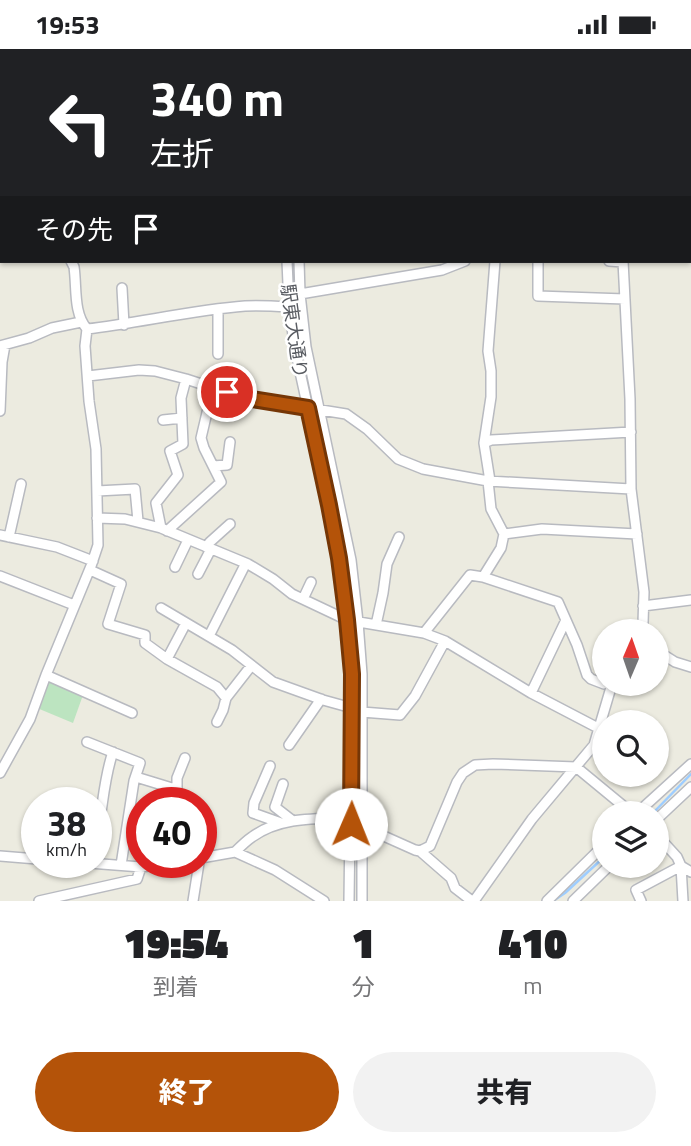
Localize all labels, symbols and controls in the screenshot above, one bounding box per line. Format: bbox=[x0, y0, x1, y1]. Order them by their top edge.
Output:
text: 19:53 bbox=[35, 5, 100, 44]
text: 340 m bbox=[150, 60, 284, 135]
icon: left bbox=[35, 77, 126, 168]
text: 左折 bbox=[150, 129, 214, 177]
text: その先 bbox=[35, 210, 113, 249]
icon: arrive bbox=[127, 210, 165, 248]
street label: 駅東大通り bbox=[274, 282, 316, 380]
pin bbox=[197, 362, 257, 422]
icon: arrive bbox=[208, 373, 246, 411]
north arrow bbox=[592, 619, 668, 697]
map controls bbox=[592, 619, 669, 878]
button: search bbox=[592, 710, 669, 787]
speed limit sign: 40 bbox=[126, 787, 217, 878]
position arrow bbox=[314, 787, 388, 861]
text: 38 bbox=[47, 796, 86, 850]
button: layers bbox=[592, 801, 669, 878]
text: km/h bbox=[46, 836, 87, 863]
text: 19:54 bbox=[124, 910, 228, 974]
text: 1 bbox=[352, 910, 375, 974]
text: 410 bbox=[498, 910, 567, 974]
text: m bbox=[523, 968, 542, 1003]
text: 到着 bbox=[153, 969, 199, 1004]
text: 分 bbox=[352, 969, 375, 1004]
button: 終了 bbox=[35, 1052, 339, 1132]
button: 共有 bbox=[353, 1052, 656, 1132]

